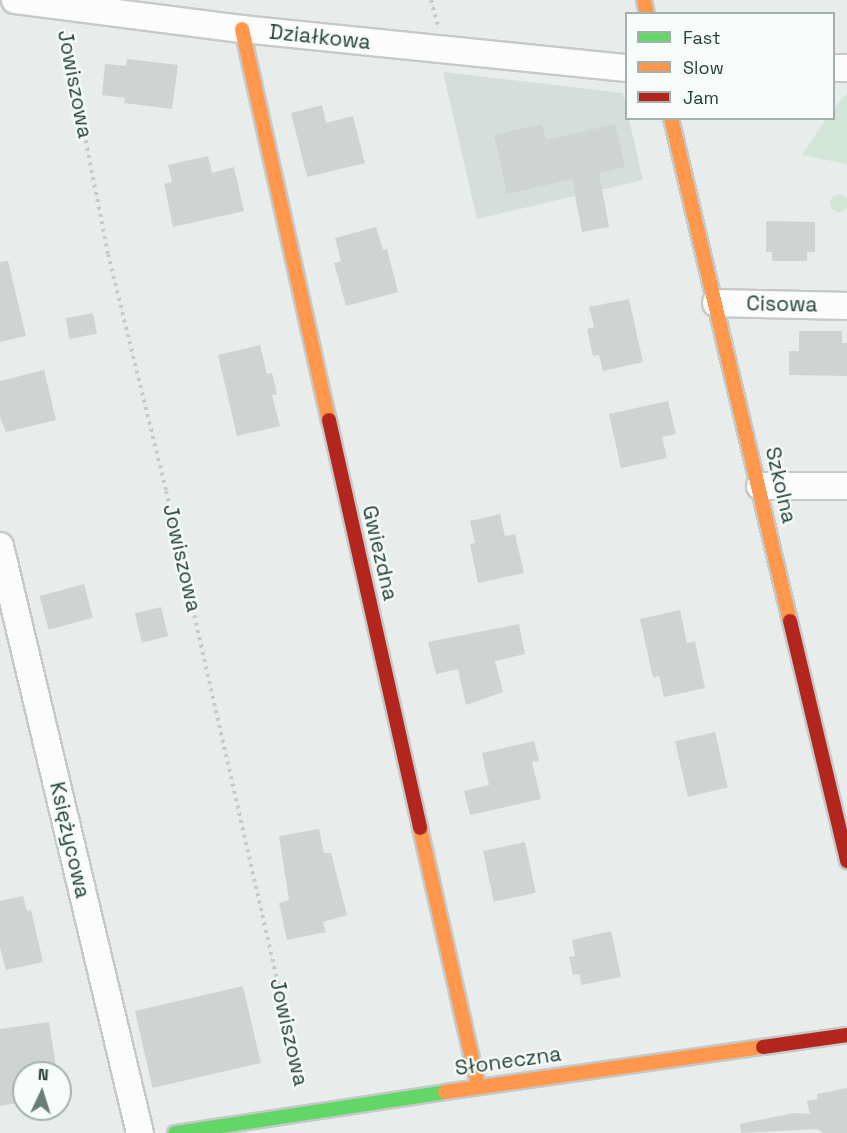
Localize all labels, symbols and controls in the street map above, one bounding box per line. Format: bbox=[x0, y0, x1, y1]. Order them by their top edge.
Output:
legend bbox=[625, 12, 835, 120]
street label: Działkowa bbox=[268, 19, 372, 55]
text: Fast bbox=[683, 26, 720, 49]
street label: Jowiszowa bbox=[52, 28, 98, 140]
text: Slow bbox=[683, 56, 724, 79]
text: Jam bbox=[683, 86, 719, 109]
street label: Cisowa bbox=[746, 291, 818, 317]
street label: Szkolna bbox=[760, 444, 802, 526]
street label: Jowiszowa bbox=[157, 502, 207, 614]
street label: Gwiezdna bbox=[357, 503, 403, 603]
street label: Księżycowa bbox=[44, 779, 96, 901]
street label: Jowiszowa bbox=[264, 976, 314, 1088]
street label: Słoneczna bbox=[453, 1041, 563, 1081]
north arrow bbox=[12, 1061, 72, 1121]
text: N bbox=[37, 1064, 49, 1085]

